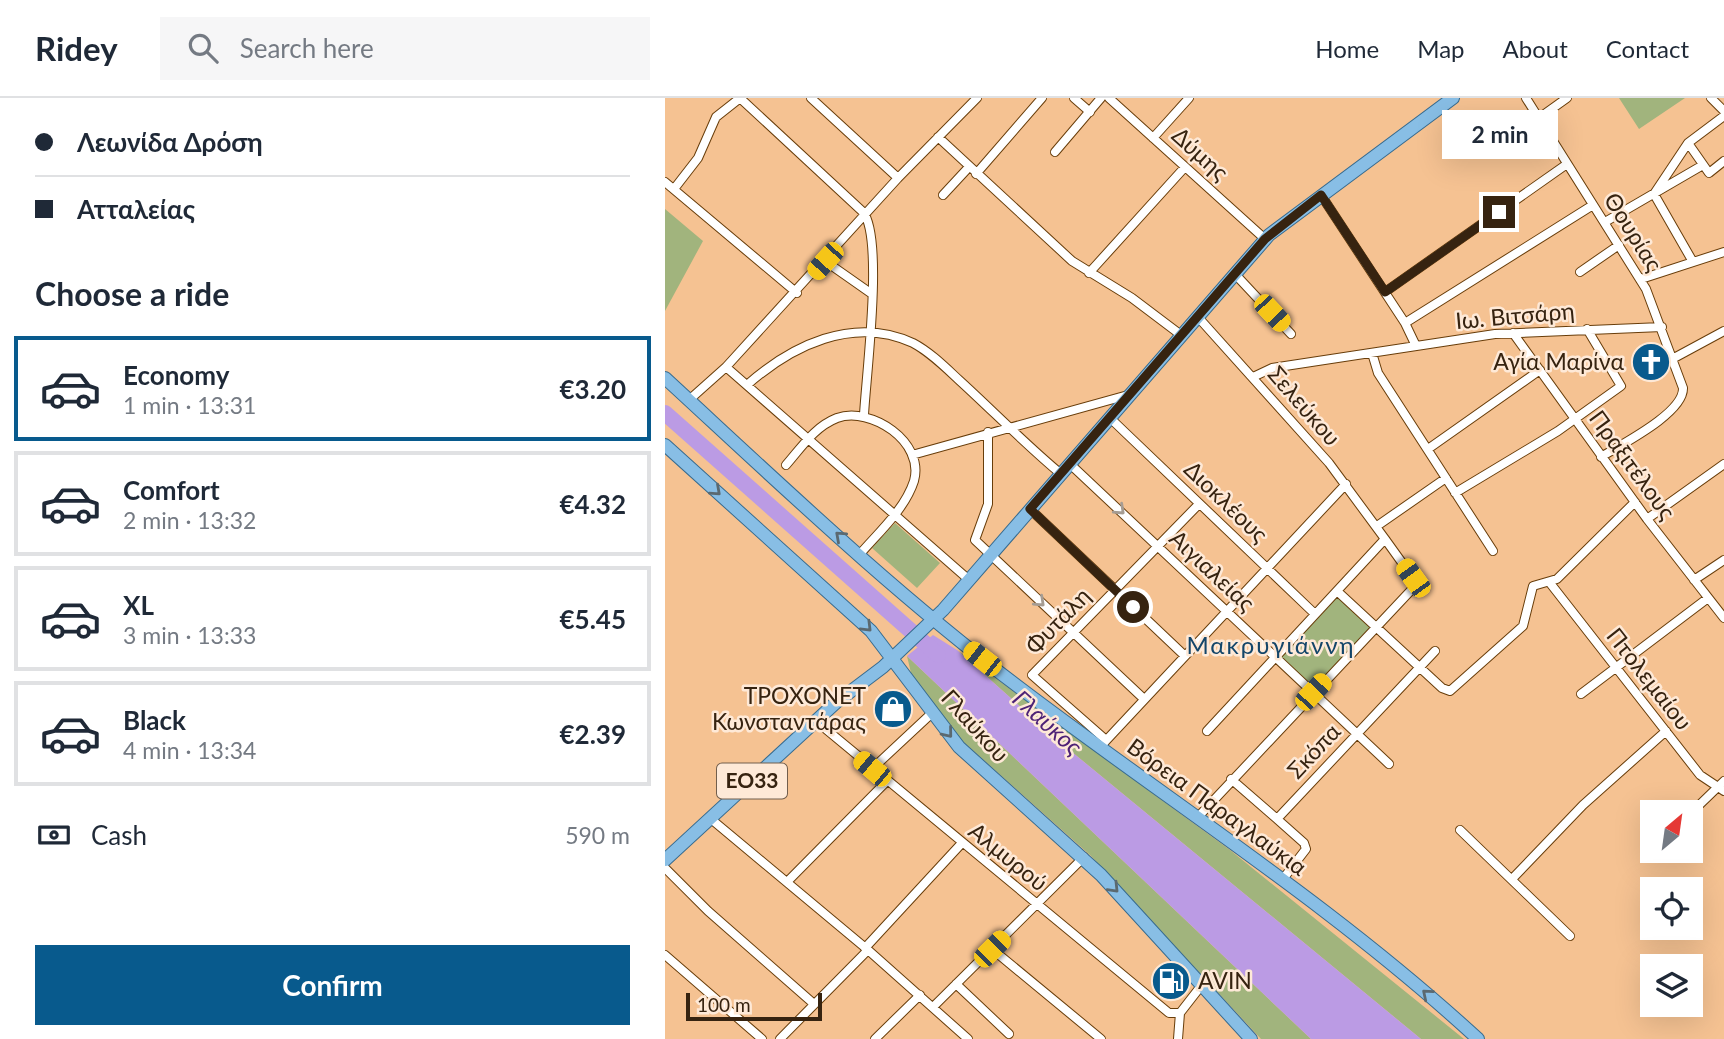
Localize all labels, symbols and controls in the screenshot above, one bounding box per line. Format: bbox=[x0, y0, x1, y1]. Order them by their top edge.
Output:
search box bbox=[160, 17, 650, 80]
text: Ridey bbox=[35, 28, 118, 68]
icon: search bbox=[184, 29, 222, 67]
text: Search here bbox=[240, 32, 374, 64]
text: Home bbox=[1315, 34, 1379, 63]
text: Map bbox=[1417, 34, 1465, 63]
text: About bbox=[1503, 34, 1568, 63]
text: Contact bbox=[1606, 34, 1689, 63]
callout: 2 min bbox=[1441, 110, 1557, 159]
text: 2 min bbox=[1471, 120, 1529, 148]
street label: Δύμης bbox=[1167, 121, 1235, 186]
text: Λεωνίδα Δρόση bbox=[77, 126, 263, 158]
street label: Θουρίας bbox=[1599, 187, 1669, 276]
text: Ατταλείας bbox=[77, 193, 195, 225]
route end bbox=[1483, 196, 1515, 228]
car bbox=[804, 238, 847, 284]
text: Choose a ride bbox=[35, 274, 229, 313]
car bbox=[1250, 290, 1295, 336]
street label: Ιω. Βιτσάρη bbox=[1454, 296, 1576, 334]
church icon: Αγία Μαρίνα bbox=[1630, 341, 1672, 383]
place label: Αγία Μαρίνα bbox=[1493, 347, 1624, 375]
icon: car bbox=[39, 357, 102, 420]
text: Economy bbox=[123, 359, 229, 391]
street label: Σελεύκου bbox=[1263, 360, 1347, 451]
text: €3.20 bbox=[560, 373, 626, 405]
text: 1 min · 13:31 bbox=[123, 391, 256, 419]
street label: Πραξιτέλους bbox=[1584, 404, 1682, 525]
street label: Διοκλέους bbox=[1179, 455, 1274, 548]
icon: car bbox=[39, 472, 102, 535]
text: Comfort bbox=[123, 474, 220, 506]
one-way arrow bbox=[708, 483, 721, 495]
text: €4.32 bbox=[560, 488, 626, 520]
one-way arrow bbox=[1112, 502, 1125, 515]
text: 2 min · 13:32 bbox=[123, 506, 256, 534]
street label: Αιγιαλείας bbox=[1164, 524, 1261, 617]
one-way arrow bbox=[835, 532, 848, 544]
car bbox=[1393, 555, 1434, 601]
street label: Φυτάλη bbox=[1019, 581, 1096, 659]
icon: car bbox=[39, 587, 102, 650]
text: XL bbox=[123, 589, 154, 621]
route start bbox=[1117, 591, 1149, 623]
one-way arrow bbox=[1032, 593, 1045, 606]
text: €5.45 bbox=[560, 603, 626, 635]
one-way arrow bbox=[859, 619, 872, 632]
text: 3 min · 13:33 bbox=[123, 621, 256, 649]
street label: Πτολεμαίου bbox=[1601, 622, 1698, 735]
district label: Μακρυγιάννη bbox=[1186, 630, 1356, 659]
car bbox=[959, 638, 1006, 680]
car bbox=[1291, 669, 1336, 715]
place label: ΤΡΟΧΟΝΕΤ Κωνσταντάρας bbox=[712, 681, 866, 735]
street label: Γλαύκου bbox=[936, 683, 1015, 767]
water label: Γλαύκος bbox=[1008, 683, 1089, 761]
shop icon: ΤΡΟΧΟΝΕΤ Κωνσταντάρας bbox=[872, 688, 914, 730]
icon: car bbox=[39, 702, 102, 765]
text: Black bbox=[123, 704, 186, 736]
street label: Σκόπα bbox=[1281, 717, 1346, 784]
text: €2.39 bbox=[560, 718, 626, 750]
one-way arrow bbox=[939, 725, 952, 738]
street label: Βόρεια Παραγλαύκια bbox=[1122, 732, 1313, 881]
text: 4 min · 13:34 bbox=[123, 736, 256, 764]
car bbox=[850, 747, 895, 791]
road number: ΕΟ33 bbox=[717, 764, 787, 798]
north arrow bbox=[1640, 800, 1703, 863]
map controls bbox=[1640, 800, 1703, 1017]
icon: cash bbox=[35, 816, 73, 854]
street label: Αλμυρού bbox=[964, 816, 1054, 896]
text: Cash bbox=[91, 819, 147, 851]
text: 590 m bbox=[565, 821, 630, 849]
button: locate bbox=[1640, 877, 1703, 940]
one-way arrow bbox=[1106, 880, 1119, 893]
car bbox=[970, 927, 1015, 971]
button: Confirm bbox=[35, 945, 630, 1025]
button: layers bbox=[1640, 954, 1703, 1017]
fuel station icon: AVIN bbox=[1150, 960, 1192, 1002]
place label: AVIN bbox=[1198, 966, 1252, 994]
scale bar bbox=[686, 990, 823, 1022]
one-way arrow bbox=[1422, 990, 1435, 1002]
text: 100 m bbox=[697, 993, 751, 1016]

